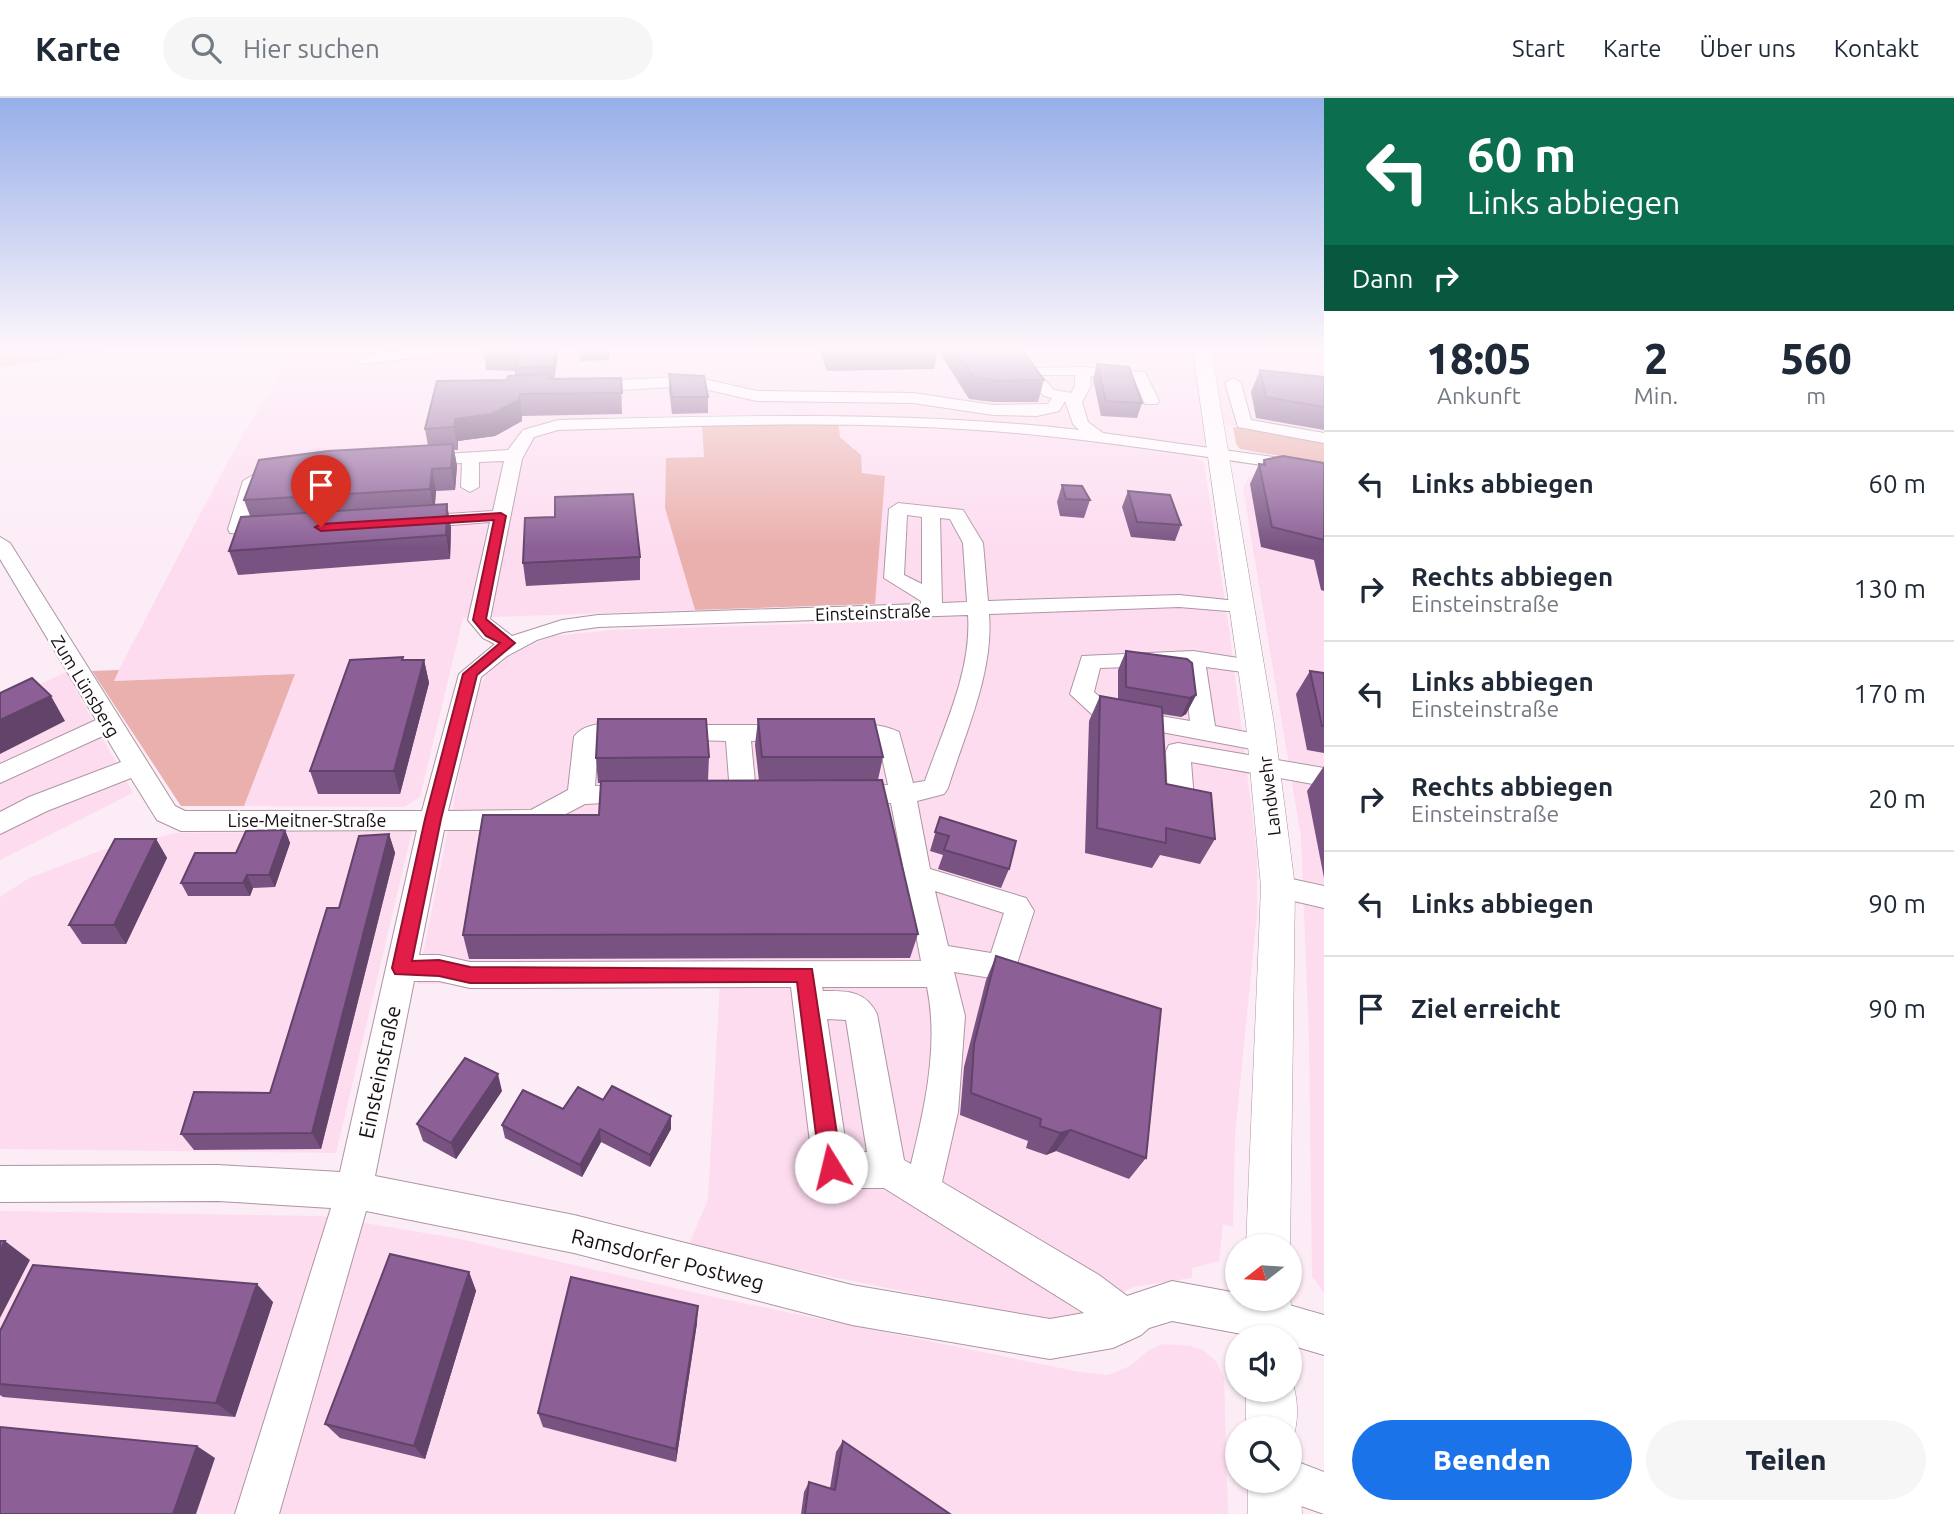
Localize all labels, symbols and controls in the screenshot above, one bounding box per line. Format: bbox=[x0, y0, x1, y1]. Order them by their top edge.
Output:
search box bbox=[163, 17, 653, 80]
icon: search bbox=[187, 29, 225, 67]
text: Karte bbox=[35, 30, 121, 67]
text: Hier suchen bbox=[243, 34, 380, 63]
text: Start bbox=[1512, 35, 1565, 62]
text: Karte bbox=[1603, 35, 1662, 62]
text: Über uns bbox=[1700, 35, 1796, 62]
text: Kontakt bbox=[1834, 35, 1919, 62]
icon: left bbox=[1352, 126, 1443, 217]
text: 60 m bbox=[1467, 126, 1576, 181]
text: Links abbiegen bbox=[1467, 184, 1680, 220]
icon: right bbox=[1427, 259, 1465, 297]
text: Dann bbox=[1352, 264, 1413, 293]
text: 18:05 bbox=[1426, 335, 1531, 382]
text: 2 bbox=[1644, 335, 1668, 382]
text: 560 bbox=[1781, 335, 1852, 382]
text: Ankunft bbox=[1437, 383, 1521, 408]
text: Min. bbox=[1634, 383, 1678, 408]
text: m bbox=[1806, 383, 1826, 408]
pin bbox=[291, 455, 351, 527]
icon: left bbox=[1352, 465, 1390, 503]
icon: arrive bbox=[302, 466, 340, 504]
text: Links abbiegen bbox=[1411, 469, 1594, 498]
text: 60 m bbox=[1868, 469, 1926, 498]
text: Rechts abbiegen bbox=[1411, 562, 1613, 591]
icon: right bbox=[1352, 570, 1390, 608]
text: 130 m bbox=[1854, 574, 1926, 603]
text: Einsteinstraße bbox=[1411, 591, 1559, 616]
street label: Einsteinstraße bbox=[815, 600, 931, 624]
street label: Zum Lünsberg bbox=[48, 631, 124, 741]
text: Links abbiegen bbox=[1411, 667, 1594, 696]
icon: left bbox=[1352, 675, 1390, 713]
text: 170 m bbox=[1854, 679, 1926, 708]
text: Einsteinstraße bbox=[1411, 696, 1559, 721]
street label: Landwehr bbox=[1254, 755, 1284, 837]
text: Rechts abbiegen bbox=[1411, 772, 1613, 801]
icon: right bbox=[1352, 780, 1390, 818]
text: 20 m bbox=[1868, 784, 1926, 813]
text: Einsteinstraße bbox=[1411, 801, 1559, 826]
street label: Lise-Meitner-Straße bbox=[228, 810, 386, 830]
icon: left bbox=[1352, 885, 1390, 923]
text: Links abbiegen bbox=[1411, 889, 1594, 918]
text: 90 m bbox=[1868, 889, 1926, 918]
icon: arrive bbox=[1352, 990, 1390, 1028]
text: Ziel erreicht bbox=[1411, 994, 1561, 1023]
text: 90 m bbox=[1868, 994, 1926, 1023]
street label: Einsteinstraße bbox=[353, 1003, 405, 1141]
position arrow bbox=[794, 1130, 868, 1204]
street label: Ramsdorfer Postweg bbox=[569, 1223, 767, 1295]
north arrow bbox=[1225, 1234, 1302, 1311]
map controls bbox=[1225, 1234, 1302, 1493]
button: sound bbox=[1225, 1325, 1302, 1402]
button: search bbox=[1225, 1416, 1302, 1493]
button: Beenden bbox=[1352, 1420, 1632, 1500]
button: Teilen bbox=[1646, 1420, 1926, 1500]

